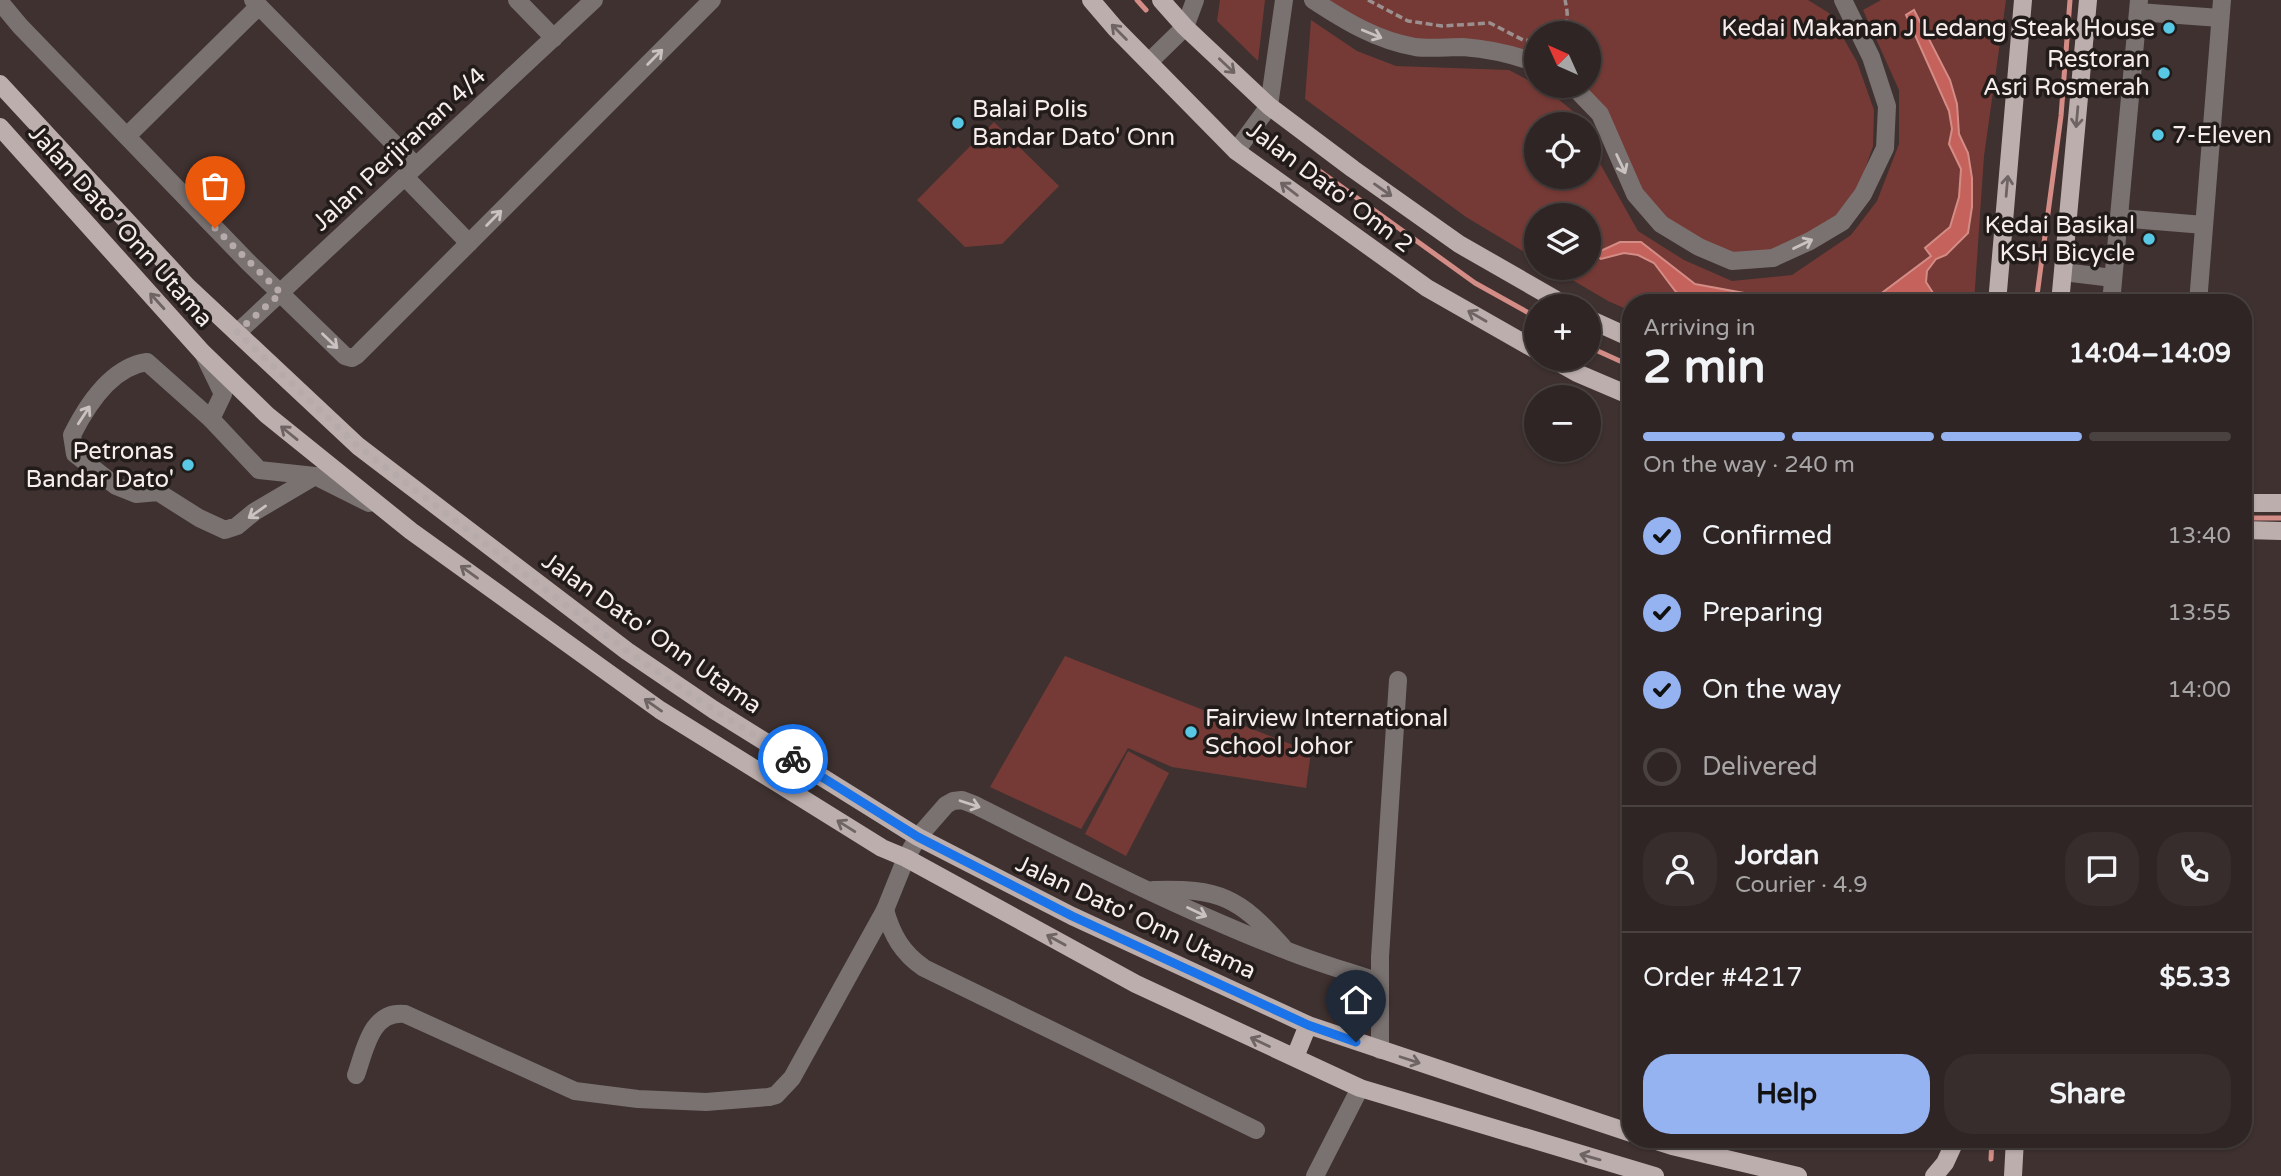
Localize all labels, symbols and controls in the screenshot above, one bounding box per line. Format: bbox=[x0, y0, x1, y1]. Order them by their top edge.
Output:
place label: Kedai Makanan J Ledang Steak House bbox=[1721, 14, 2155, 43]
marker: Kedai Makanan J Ledang Steak House bbox=[2161, 20, 2177, 36]
north arrow bbox=[1524, 21, 1601, 98]
map controls bbox=[1524, 21, 1601, 462]
one-way arrow bbox=[1111, 23, 1128, 40]
one-way arrow bbox=[1361, 28, 1382, 41]
place label: Restoran Asri Rosmerah bbox=[1983, 45, 2150, 102]
one-way arrow bbox=[646, 49, 663, 66]
one-way arrow bbox=[1218, 58, 1235, 75]
street label: Jalan Perjiranan 4/4 bbox=[307, 61, 492, 237]
marker: Restoran Asri Rosmerah bbox=[2156, 65, 2172, 81]
place label: Balai Polis Bandar Dato' Onn bbox=[972, 95, 1175, 152]
one-way arrow bbox=[2071, 105, 2084, 128]
button: locate bbox=[1524, 112, 1601, 189]
marker: Balai Polis Bandar Dato' Onn bbox=[950, 115, 966, 131]
street label: Jalan Dato' Onn 2 bbox=[1241, 115, 1419, 259]
street label: Jalan Dato' Onn Utama bbox=[22, 119, 219, 333]
place label: 7-Eleven bbox=[2172, 121, 2272, 150]
marker: 7-Eleven bbox=[2150, 127, 2166, 143]
one-way arrow bbox=[1615, 152, 1628, 174]
pin bbox=[185, 156, 245, 228]
icon: bag bbox=[196, 167, 234, 205]
one-way arrow bbox=[2001, 175, 2014, 198]
one-way arrow bbox=[1280, 182, 1299, 197]
one-way arrow bbox=[1373, 183, 1392, 197]
button: layers bbox=[1524, 203, 1601, 280]
one-way arrow bbox=[485, 210, 502, 227]
place label: Kedai Basikal KSH Bicycle bbox=[1985, 211, 2135, 268]
marker: Kedai Basikal KSH Bicycle bbox=[2141, 231, 2157, 247]
one-way arrow bbox=[1792, 236, 1813, 250]
one-way arrow bbox=[148, 293, 165, 310]
button: + bbox=[1524, 294, 1601, 371]
one-way arrow bbox=[1468, 309, 1488, 323]
text: Arriving in bbox=[1643, 314, 1756, 342]
one-way arrow bbox=[321, 332, 338, 349]
text: 14:04–14:09 bbox=[2069, 338, 2231, 369]
text: 2 min bbox=[1643, 340, 1766, 395]
button: − bbox=[1524, 385, 1601, 462]
one-way arrow bbox=[76, 406, 91, 425]
one-way arrow bbox=[280, 425, 298, 440]
place label: Petronas Bandar Dato' bbox=[26, 437, 174, 494]
text: On the way · 240 m bbox=[1643, 451, 1855, 479]
marker: Petronas Bandar Dato' bbox=[180, 457, 196, 473]
one-way arrow bbox=[248, 505, 267, 519]
icon: check bbox=[1643, 517, 1681, 555]
text: Confirmed bbox=[1702, 520, 1832, 551]
text: 13:40 bbox=[2167, 522, 2231, 550]
street label: Jalan Dato' Onn Utama bbox=[536, 546, 767, 720]
one-way arrow bbox=[459, 565, 478, 580]
icon: check bbox=[1643, 594, 1681, 632]
text: Preparing bbox=[1702, 597, 1823, 628]
text: 13:55 bbox=[2167, 599, 2231, 627]
icon: check bbox=[1643, 671, 1681, 709]
text: On the way bbox=[1702, 674, 1842, 705]
text: 14:00 bbox=[2167, 676, 2231, 704]
one-way arrow bbox=[644, 698, 663, 712]
place label: Fairview International School Johor bbox=[1205, 704, 1448, 761]
courier bbox=[758, 724, 828, 794]
marker: Fairview International School Johor bbox=[1183, 724, 1199, 740]
icon: bike bbox=[774, 740, 812, 778]
text: Delivered bbox=[1702, 751, 1818, 782]
one-way arrow bbox=[958, 799, 980, 811]
one-way arrow bbox=[837, 818, 856, 833]
button: person bbox=[1643, 832, 1717, 906]
button: chat bbox=[2065, 832, 2139, 906]
button: phone bbox=[2157, 832, 2231, 906]
text: Jordan bbox=[1735, 840, 1819, 871]
street label: Jalan Dato' Onn Utama bbox=[1011, 849, 1261, 986]
text: Courier · 4.9 bbox=[1735, 871, 1868, 899]
one-way arrow bbox=[1186, 906, 1207, 919]
one-way arrow bbox=[1047, 933, 1067, 947]
text: Order #4217 bbox=[1643, 962, 1803, 993]
text: $5.33 bbox=[2159, 962, 2231, 993]
pin bbox=[1326, 970, 1386, 1042]
icon: home bbox=[1337, 981, 1375, 1019]
one-way arrow bbox=[1250, 1035, 1271, 1048]
one-way arrow bbox=[1399, 1054, 1421, 1067]
button: Help bbox=[1643, 1054, 1930, 1134]
button: Share bbox=[1944, 1054, 2231, 1134]
one-way arrow bbox=[1579, 1149, 1601, 1162]

